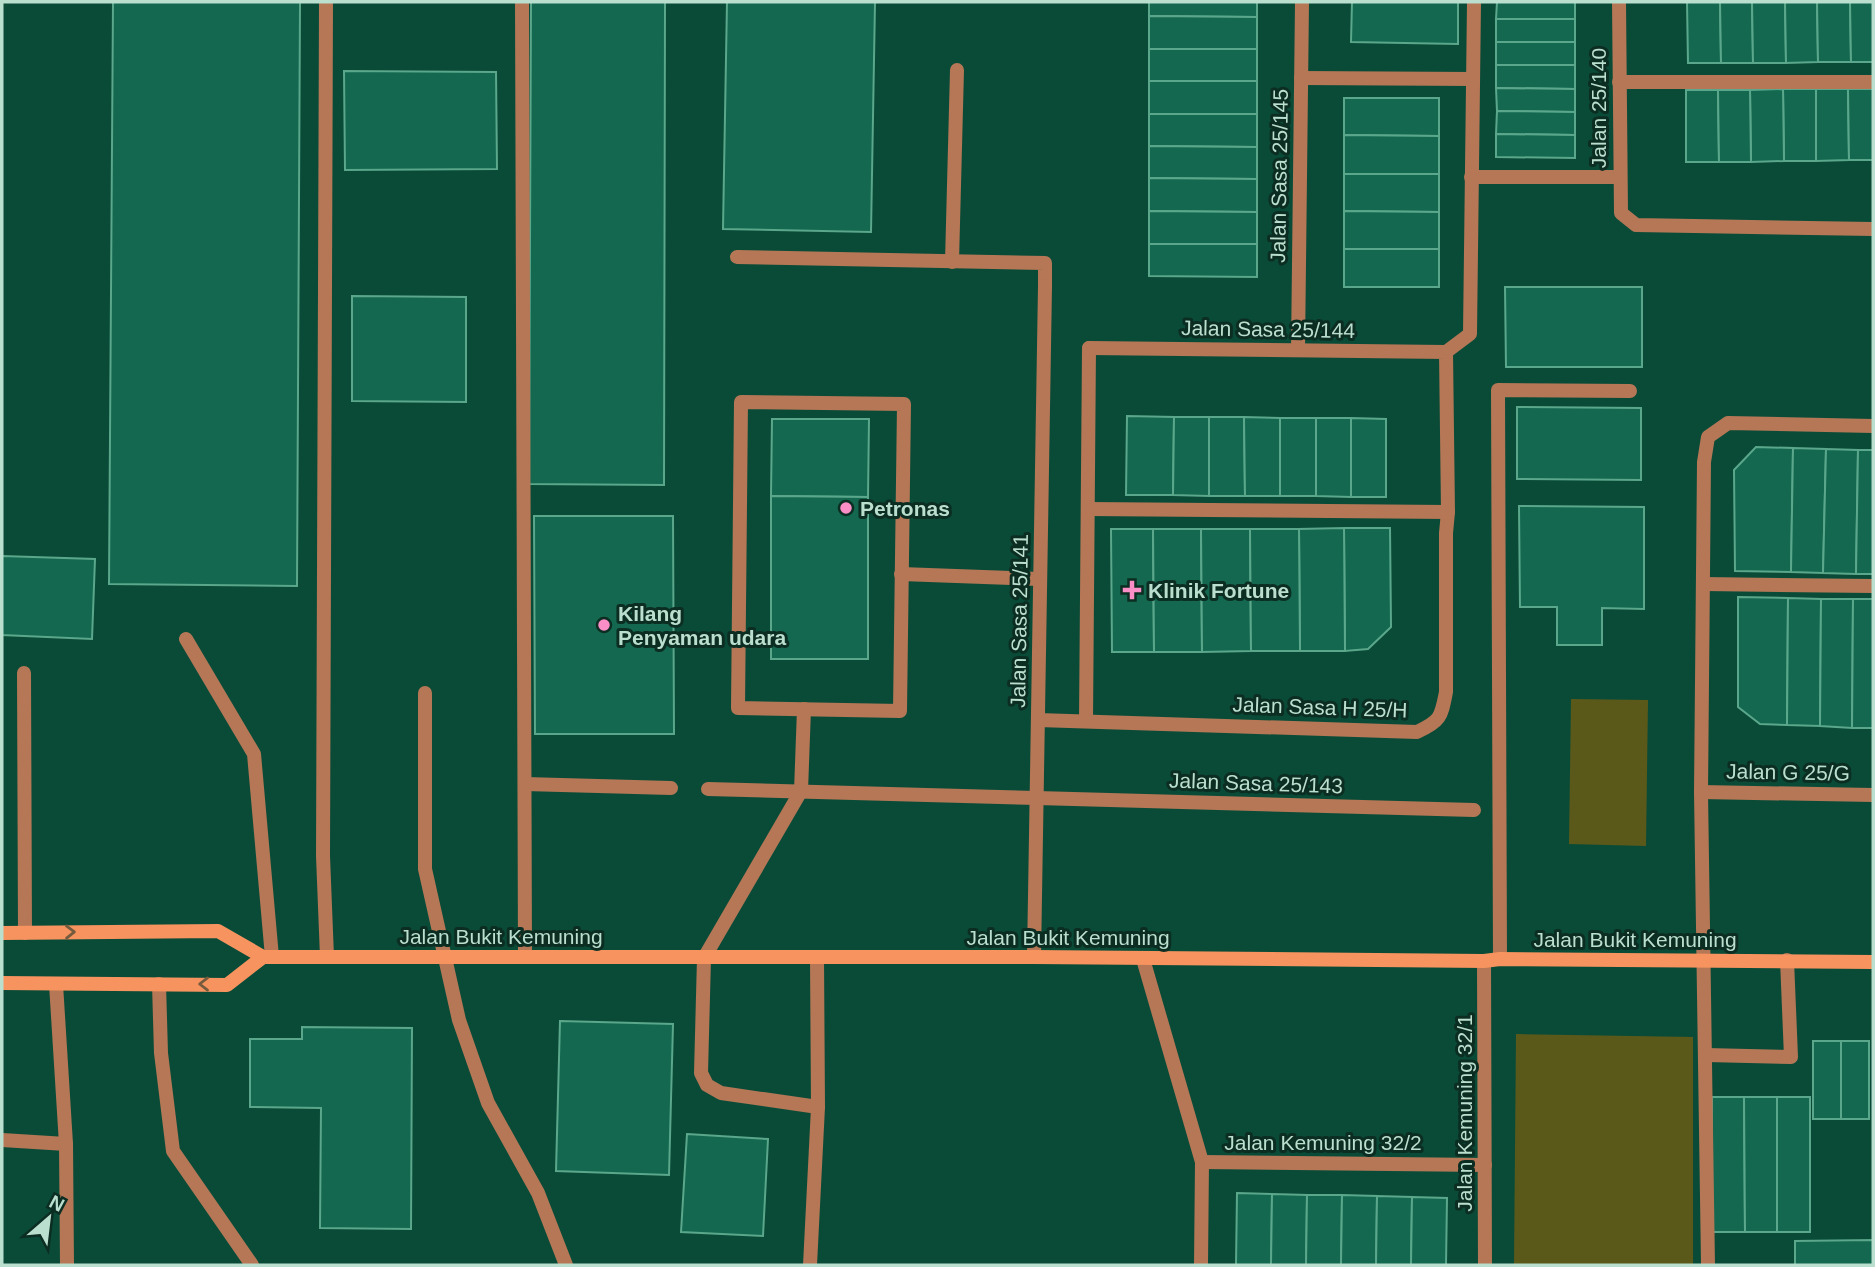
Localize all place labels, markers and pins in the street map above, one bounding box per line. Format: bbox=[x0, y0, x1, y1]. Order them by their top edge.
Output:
place label: Petronas bbox=[860, 497, 950, 520]
marker: Petronas bbox=[838, 500, 854, 516]
place label: Klinik Fortune bbox=[1148, 579, 1289, 602]
marker: Klinik Fortune bbox=[1122, 580, 1142, 600]
place label: Kilang Penyaman udara bbox=[618, 602, 786, 649]
marker: Kilang Penyaman udara bbox=[596, 617, 612, 633]

